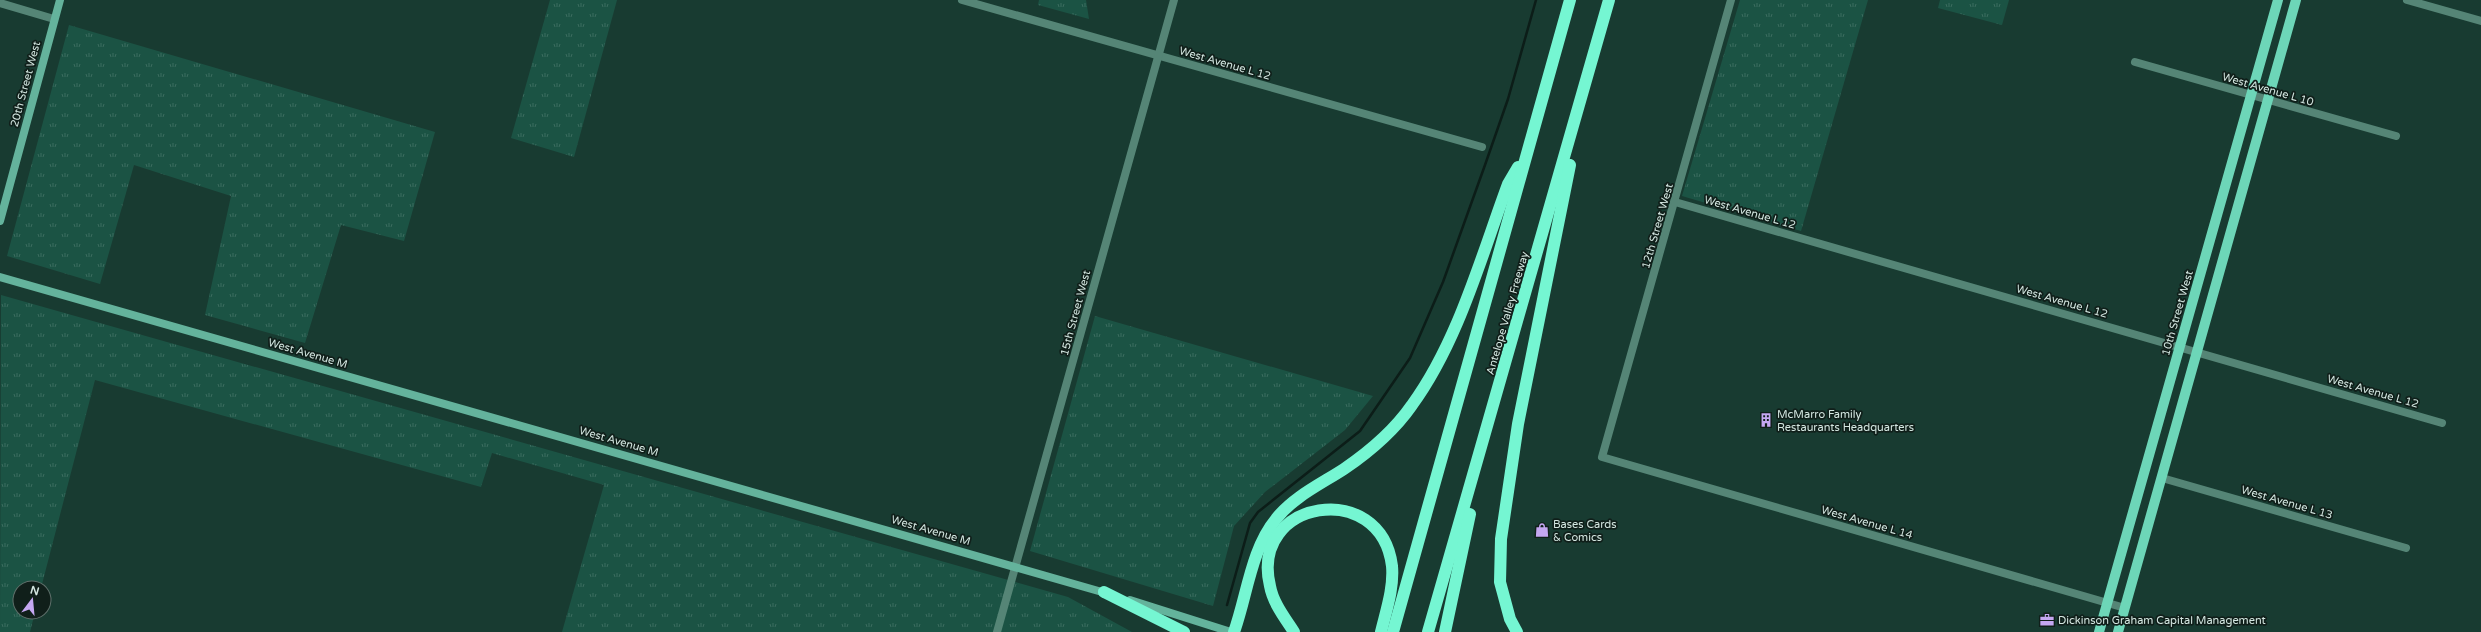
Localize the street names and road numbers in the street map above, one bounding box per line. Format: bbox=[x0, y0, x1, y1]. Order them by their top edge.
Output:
street label: 20th Street West bbox=[8, 40, 43, 128]
street label: West Avenue L 12 bbox=[1178, 44, 1272, 83]
street label: West Avenue L 10 bbox=[2221, 70, 2315, 109]
street label: 12th Street West bbox=[1639, 182, 1676, 270]
street label: West Avenue L 12 bbox=[1703, 193, 1797, 232]
street label: Antelope Valley Freeway bbox=[1484, 250, 1531, 376]
street label: 15th Street West bbox=[1058, 269, 1093, 357]
street label: 10th Street West bbox=[2159, 269, 2196, 357]
street label: West Avenue L 12 bbox=[2015, 282, 2109, 321]
street label: West Avenue M bbox=[267, 336, 349, 371]
street label: West Avenue L 12 bbox=[2326, 372, 2420, 411]
street label: West Avenue M bbox=[578, 424, 660, 459]
street label: West Avenue L 13 bbox=[2240, 483, 2334, 522]
street label: West Avenue L 14 bbox=[1820, 503, 1914, 542]
street label: West Avenue M bbox=[890, 513, 972, 548]

